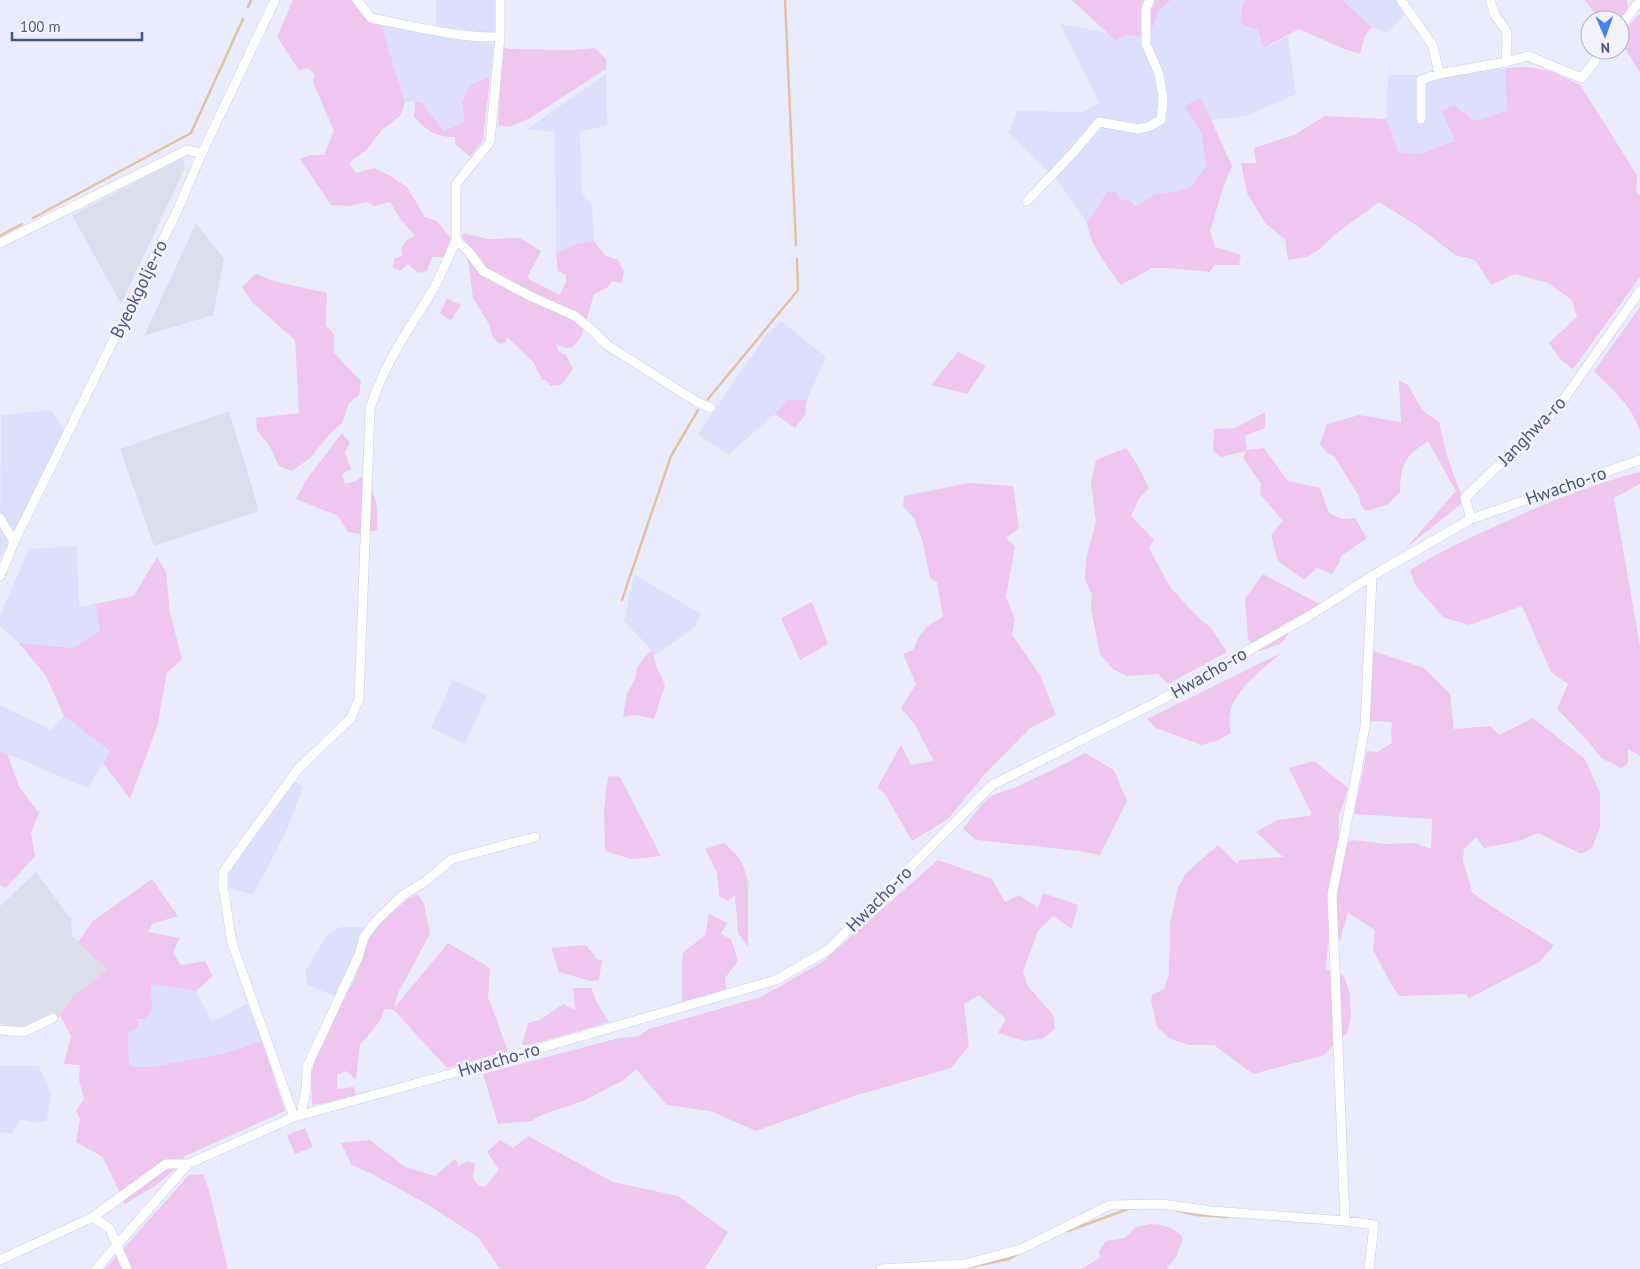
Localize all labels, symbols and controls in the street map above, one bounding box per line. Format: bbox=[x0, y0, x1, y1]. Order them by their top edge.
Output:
scale bar bbox=[12, 10, 142, 42]
north arrow bbox=[1580, 10, 1630, 60]
text: 100 m bbox=[20, 17, 61, 36]
text: N bbox=[1601, 39, 1610, 57]
street label: Byeokgolje-ro bbox=[105, 236, 172, 342]
street label: Janghwa-ro bbox=[1492, 391, 1570, 471]
street label: Hwacho-ro bbox=[1522, 461, 1609, 510]
street label: Hwacho-ro bbox=[1167, 642, 1251, 704]
street label: Hwacho-ro bbox=[841, 861, 917, 937]
street label: Hwacho-ro bbox=[455, 1037, 542, 1082]

